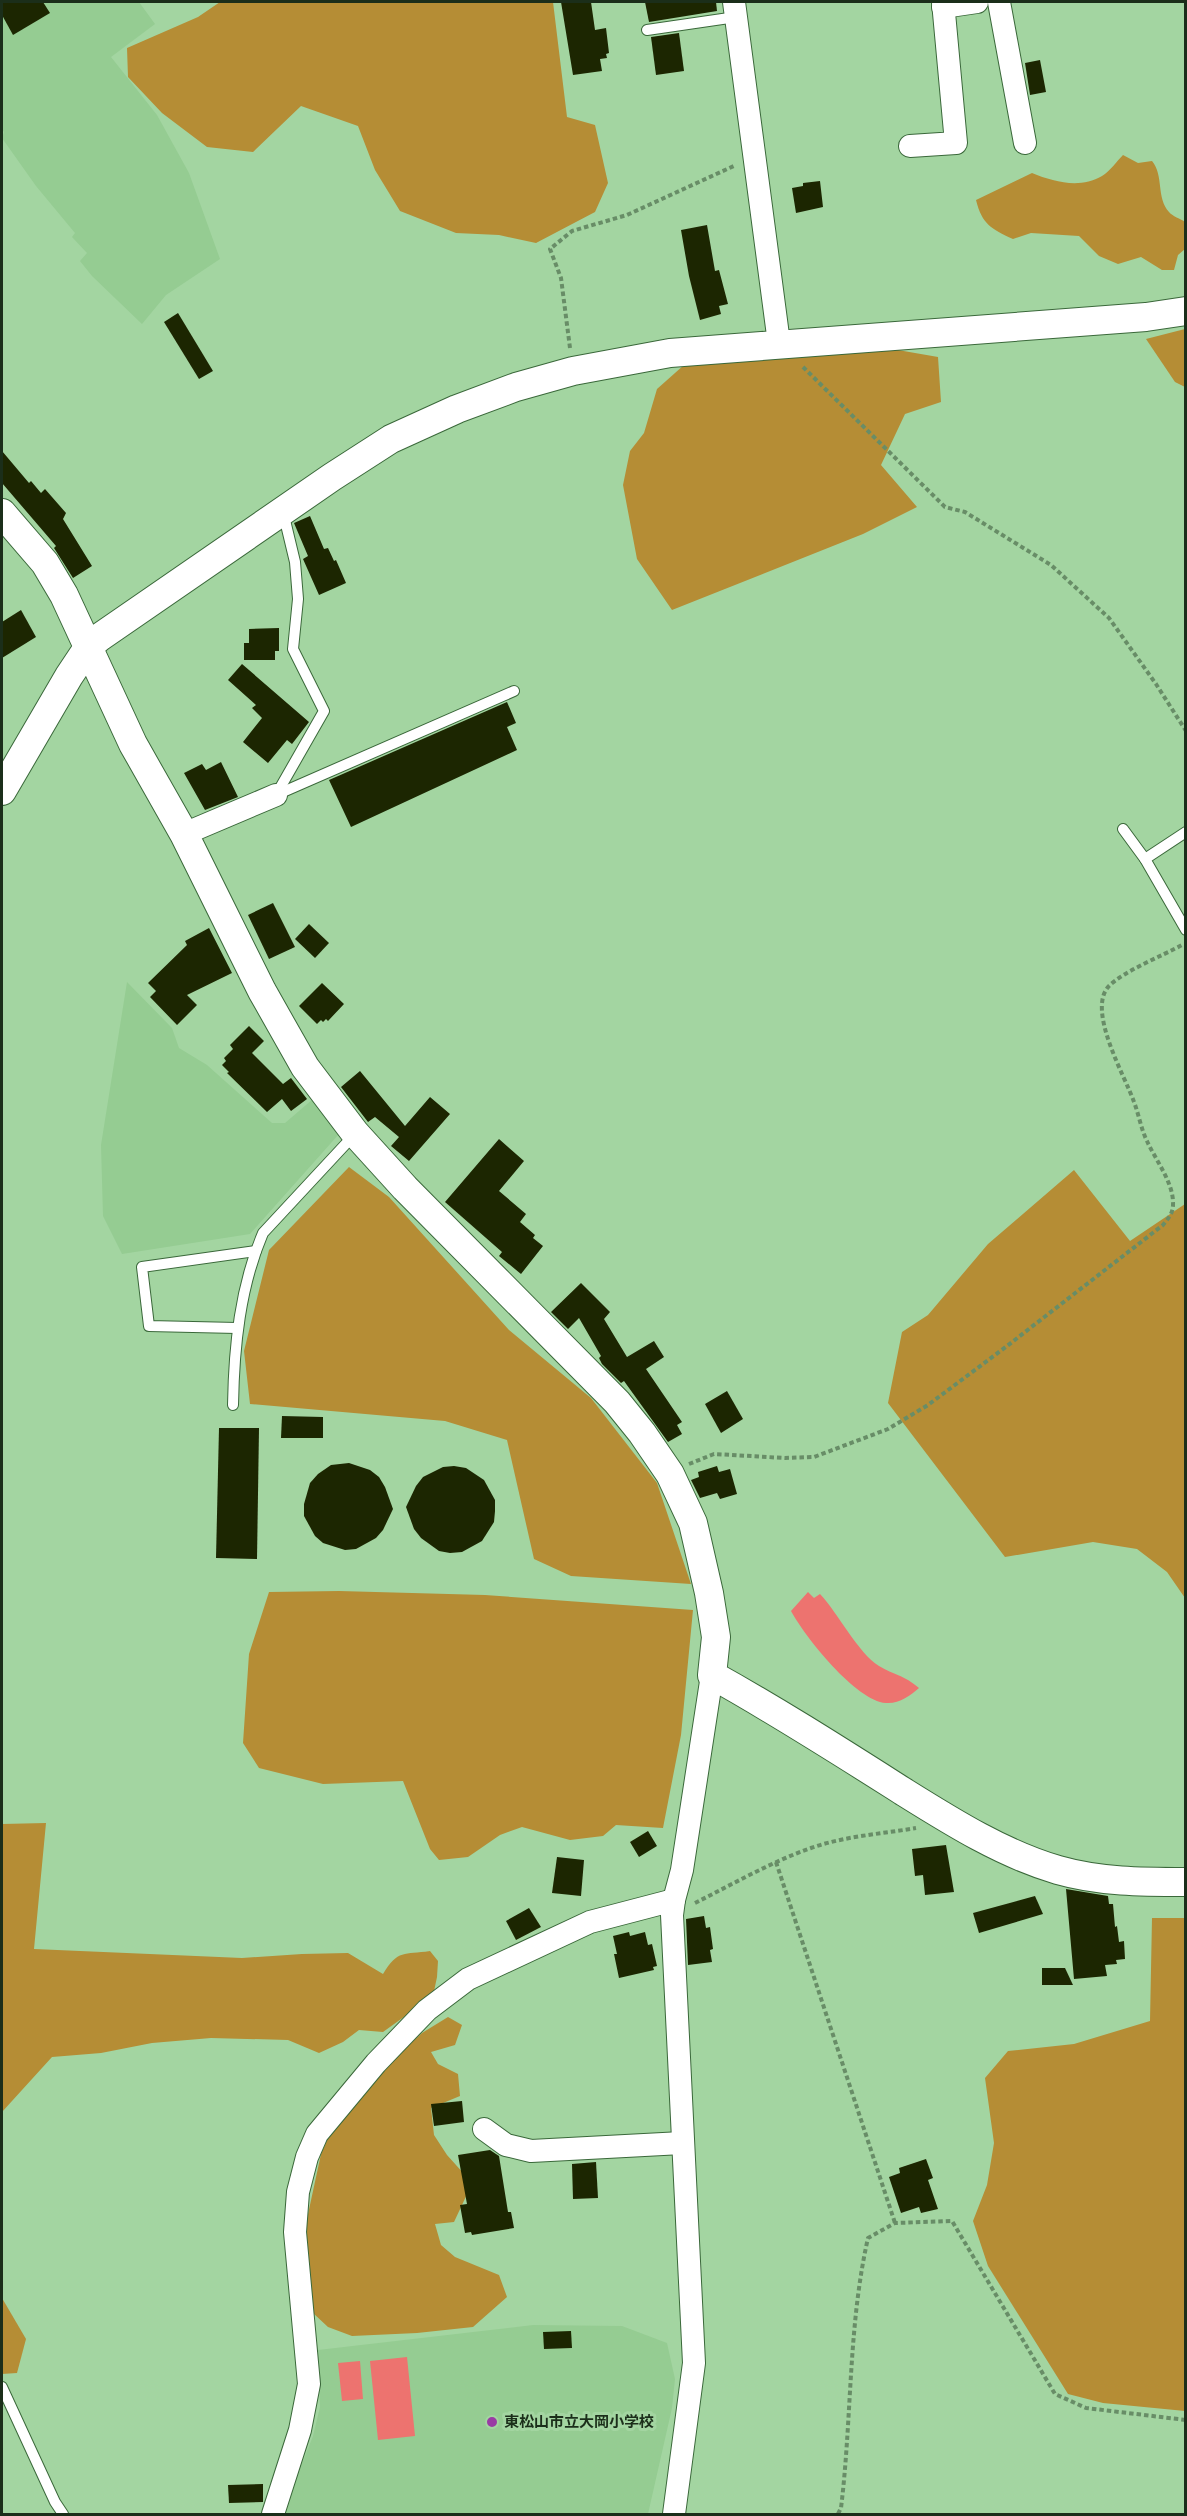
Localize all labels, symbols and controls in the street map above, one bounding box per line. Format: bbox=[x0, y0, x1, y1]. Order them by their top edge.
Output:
place label: 東松山市立大岡小学校 bbox=[504, 2413, 654, 2431]
marker: 東松山市立大岡小学校 bbox=[485, 2415, 499, 2429]

